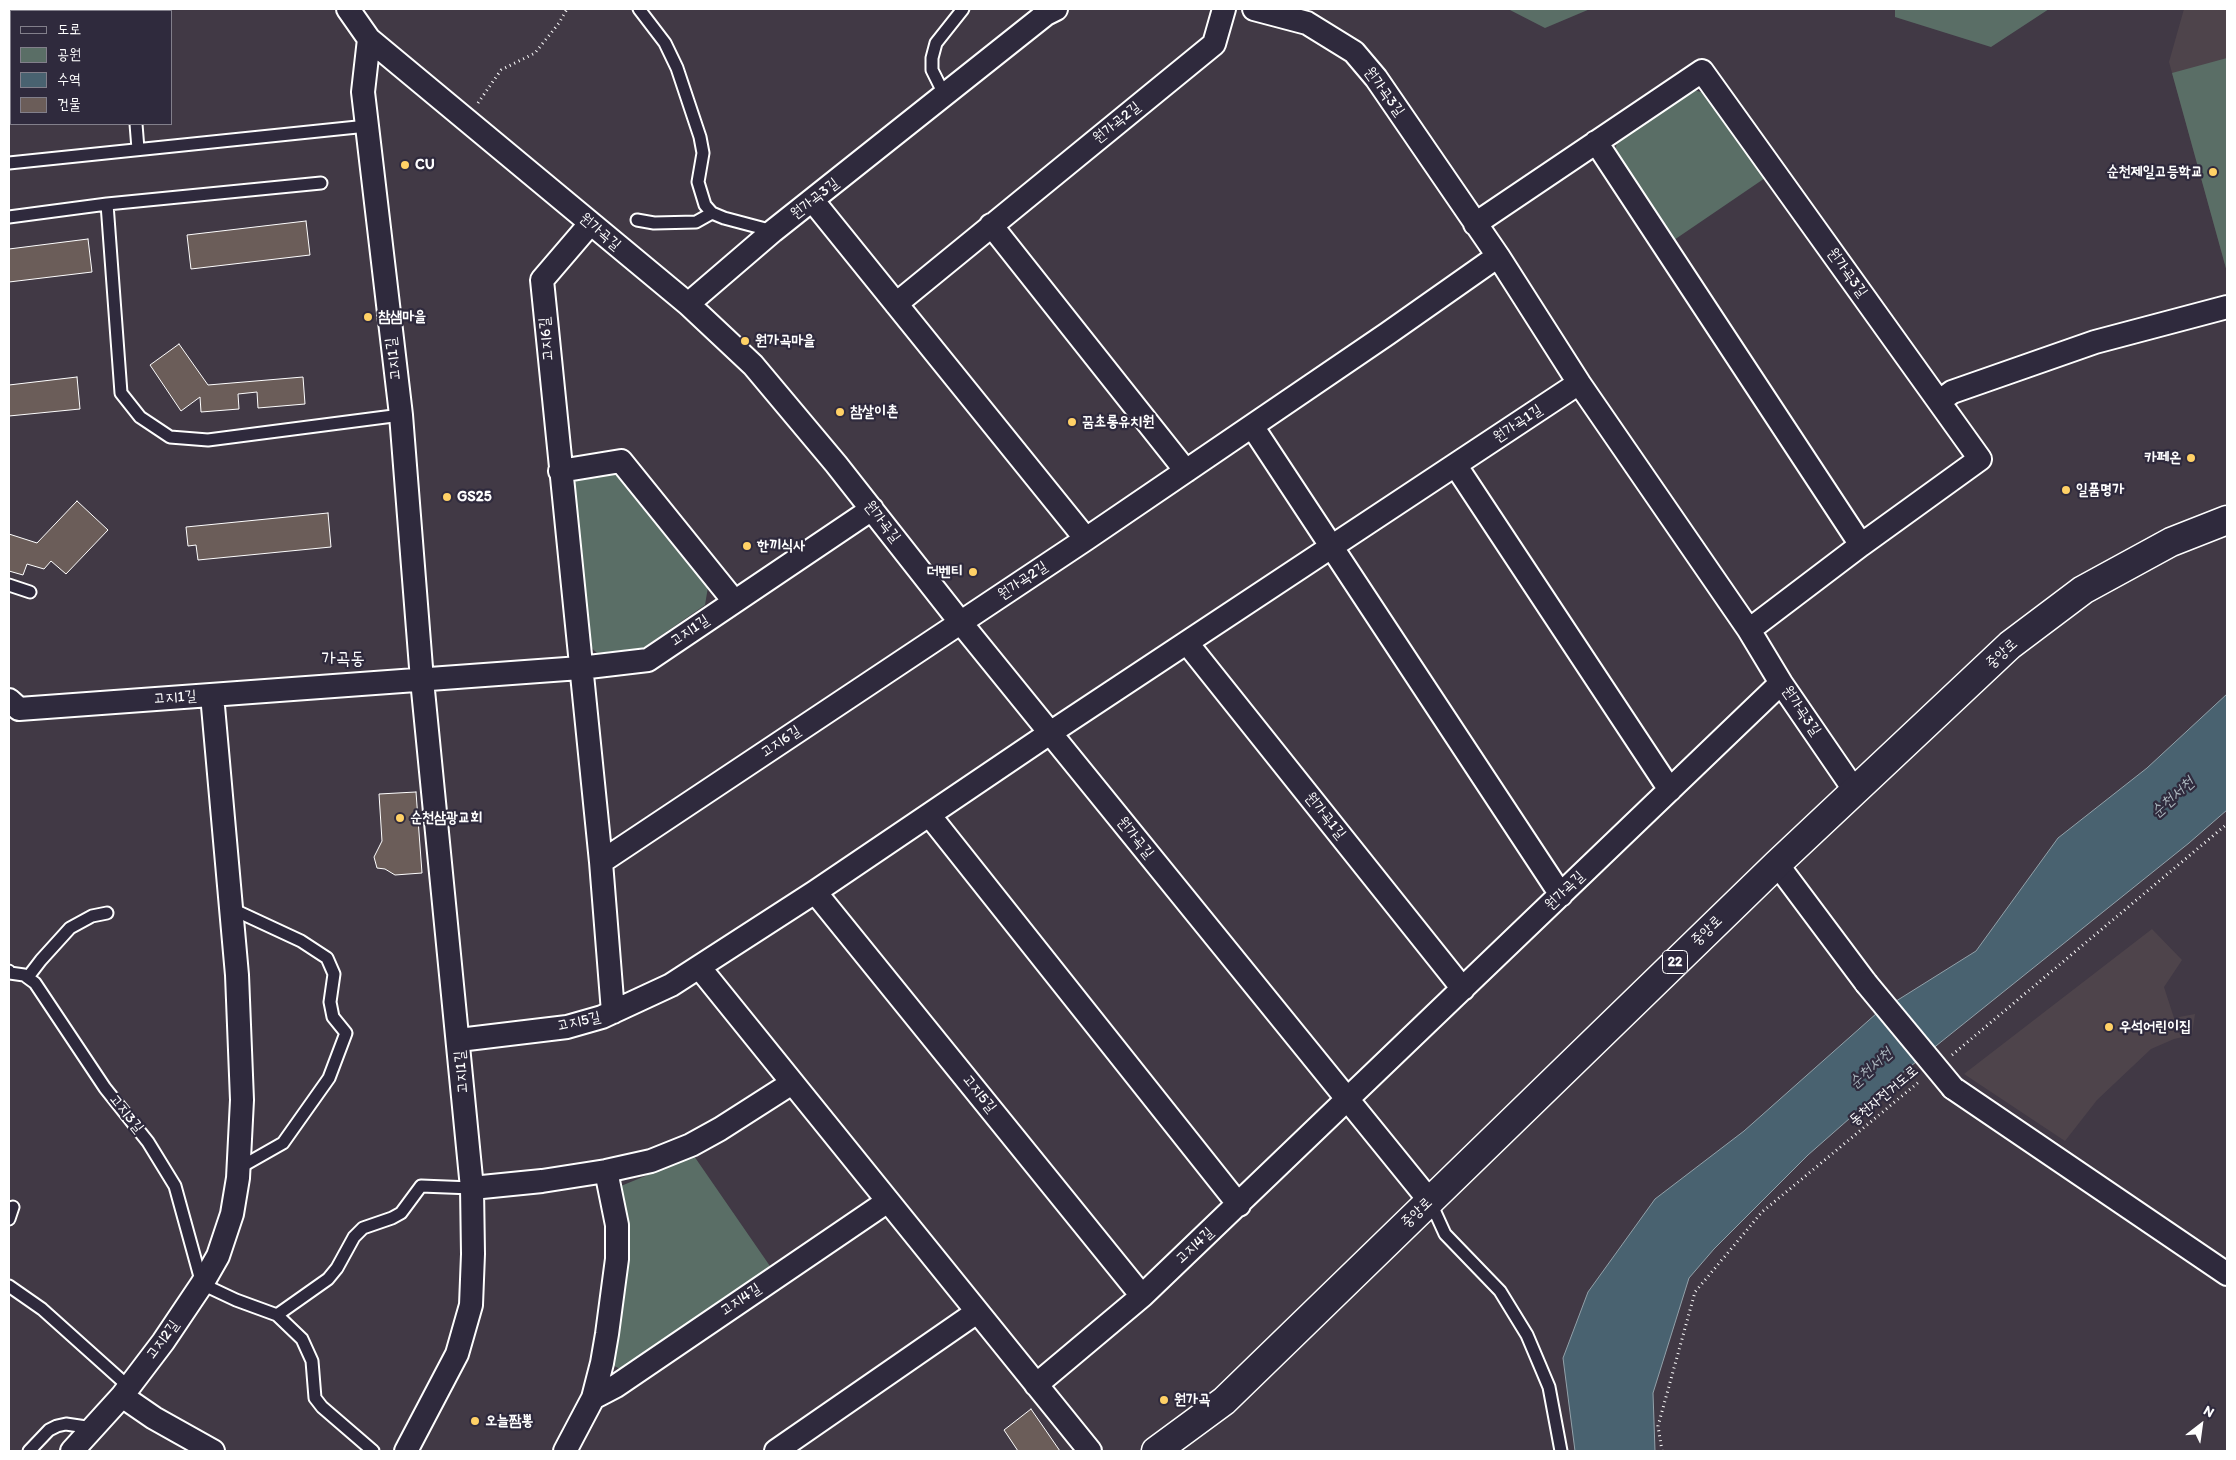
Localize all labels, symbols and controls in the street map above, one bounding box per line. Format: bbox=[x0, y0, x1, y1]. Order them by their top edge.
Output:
legend bbox=[10, 10, 172, 125]
text: 도로 bbox=[57, 20, 81, 38]
text: 공원 bbox=[57, 45, 81, 63]
street label: 원가곡3길 bbox=[1360, 64, 1408, 120]
text: 수역 bbox=[57, 70, 81, 88]
text: 건물 bbox=[57, 95, 81, 113]
street label: 원가곡2길 bbox=[1090, 98, 1144, 148]
place label: CU bbox=[415, 156, 435, 174]
marker: CU bbox=[399, 159, 411, 171]
place label: 순천제일고등학교 bbox=[2106, 163, 2203, 181]
marker: 순천제일고등학교 bbox=[2207, 166, 2219, 178]
street label: 원가곡3길 bbox=[787, 175, 843, 223]
street label: 원가곡길 bbox=[576, 210, 624, 254]
street label: 원가곡3길 bbox=[1823, 245, 1871, 301]
place label: 참샘마을 bbox=[378, 308, 426, 326]
marker: 참샘마을 bbox=[362, 311, 374, 323]
street label: 고지6길 bbox=[536, 316, 558, 362]
place label: 원가곡마을 bbox=[755, 332, 815, 350]
marker: 원가곡마을 bbox=[739, 335, 751, 347]
street label: 고지1길 bbox=[382, 336, 406, 382]
street label: 원가곡1길 bbox=[1490, 401, 1546, 447]
place label: 참살이촌 bbox=[850, 403, 898, 421]
marker: 참살이촌 bbox=[834, 406, 846, 418]
place label: 꿈초롱유치원 bbox=[1082, 413, 1154, 431]
marker: 꿈초롱유치원 bbox=[1066, 416, 1078, 428]
place label: 카페온 bbox=[2145, 449, 2181, 467]
marker: 카페온 bbox=[2185, 452, 2197, 464]
place label: 일품명가 bbox=[2076, 481, 2124, 499]
marker: 일품명가 bbox=[2060, 484, 2072, 496]
place label: GS25 bbox=[457, 488, 492, 506]
marker: GS25 bbox=[441, 491, 453, 503]
street label: 원가곡길 bbox=[860, 497, 904, 547]
place label: 한끼식사 bbox=[757, 537, 805, 555]
marker: 한끼식사 bbox=[741, 540, 753, 552]
street label: 원가곡2길 bbox=[995, 558, 1051, 604]
place label: 더벤티 bbox=[927, 563, 963, 581]
marker: 더벤티 bbox=[967, 566, 979, 578]
street label: 고지1길 bbox=[667, 611, 713, 651]
street label: 중앙로 bbox=[1983, 635, 2021, 673]
district label: 가곡동 bbox=[321, 648, 365, 670]
street label: 원가곡3길 bbox=[1778, 683, 1824, 739]
street label: 고지1길 bbox=[153, 688, 197, 708]
street label: 고지6길 bbox=[758, 722, 804, 762]
water label: 순천서천 bbox=[2147, 774, 2199, 822]
street label: 원가곡1길 bbox=[1301, 789, 1349, 843]
place label: 순천삼광교회 bbox=[410, 809, 482, 827]
marker: 순천삼광교회 bbox=[394, 812, 406, 824]
street label: 원가곡길 bbox=[1113, 814, 1157, 862]
street label: 원가곡길 bbox=[1541, 868, 1589, 914]
street label: 중앙로 bbox=[1688, 912, 1726, 950]
road number: 22 bbox=[1662, 950, 1688, 974]
street label: 고지5길 bbox=[555, 1008, 603, 1036]
place label: 우석어린이집 bbox=[2119, 1018, 2191, 1036]
marker: 우석어린이집 bbox=[2103, 1021, 2115, 1033]
water label: 순천서천 bbox=[1845, 1045, 1897, 1093]
street label: 고지1길 bbox=[451, 1050, 473, 1094]
street label: 동천자전거도로 bbox=[1846, 1062, 1922, 1130]
street label: 고지5길 bbox=[958, 1071, 1000, 1117]
street label: 고지3길 bbox=[105, 1091, 147, 1137]
street label: 중앙로 bbox=[1398, 1194, 1436, 1232]
street label: 고지4길 bbox=[1172, 1224, 1218, 1268]
street label: 고지4길 bbox=[717, 1280, 765, 1320]
street label: 고지2길 bbox=[143, 1317, 183, 1363]
place label: 원가곡 bbox=[1174, 1391, 1210, 1409]
marker: 원가곡 bbox=[1158, 1394, 1170, 1406]
north arrow bbox=[2176, 1400, 2226, 1450]
text: N bbox=[2200, 1402, 2217, 1421]
place label: 오늘짬뽕 bbox=[485, 1412, 533, 1430]
marker: 오늘짬뽕 bbox=[469, 1415, 481, 1427]

